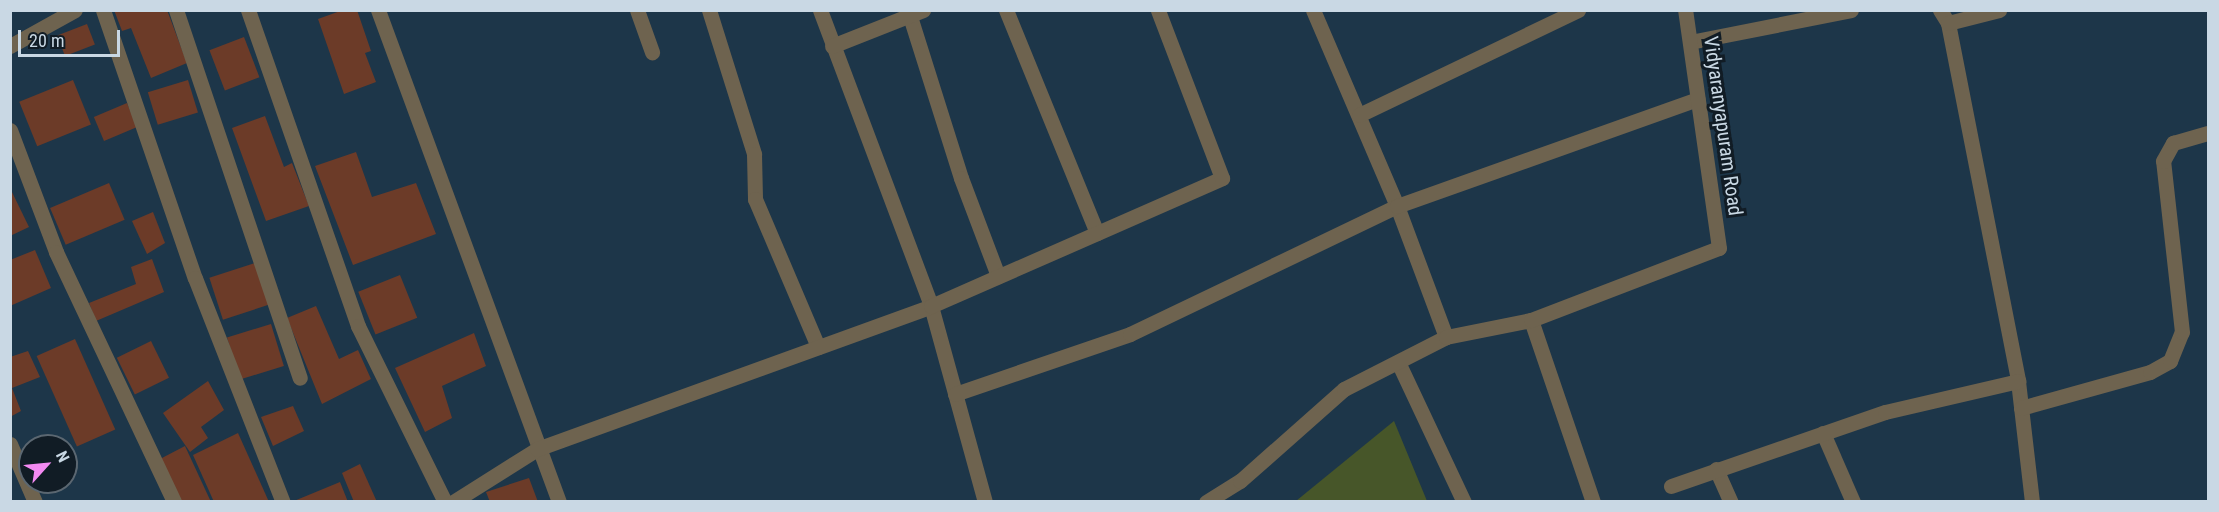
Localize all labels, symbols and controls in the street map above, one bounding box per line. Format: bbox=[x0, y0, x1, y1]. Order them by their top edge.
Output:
scale bar bbox=[21, 18, 123, 56]
text: 20 m bbox=[29, 30, 64, 51]
street label: Vidyaranyapuram Road bbox=[1699, 35, 1747, 217]
north arrow bbox=[18, 434, 78, 494]
text: N bbox=[52, 448, 73, 465]

